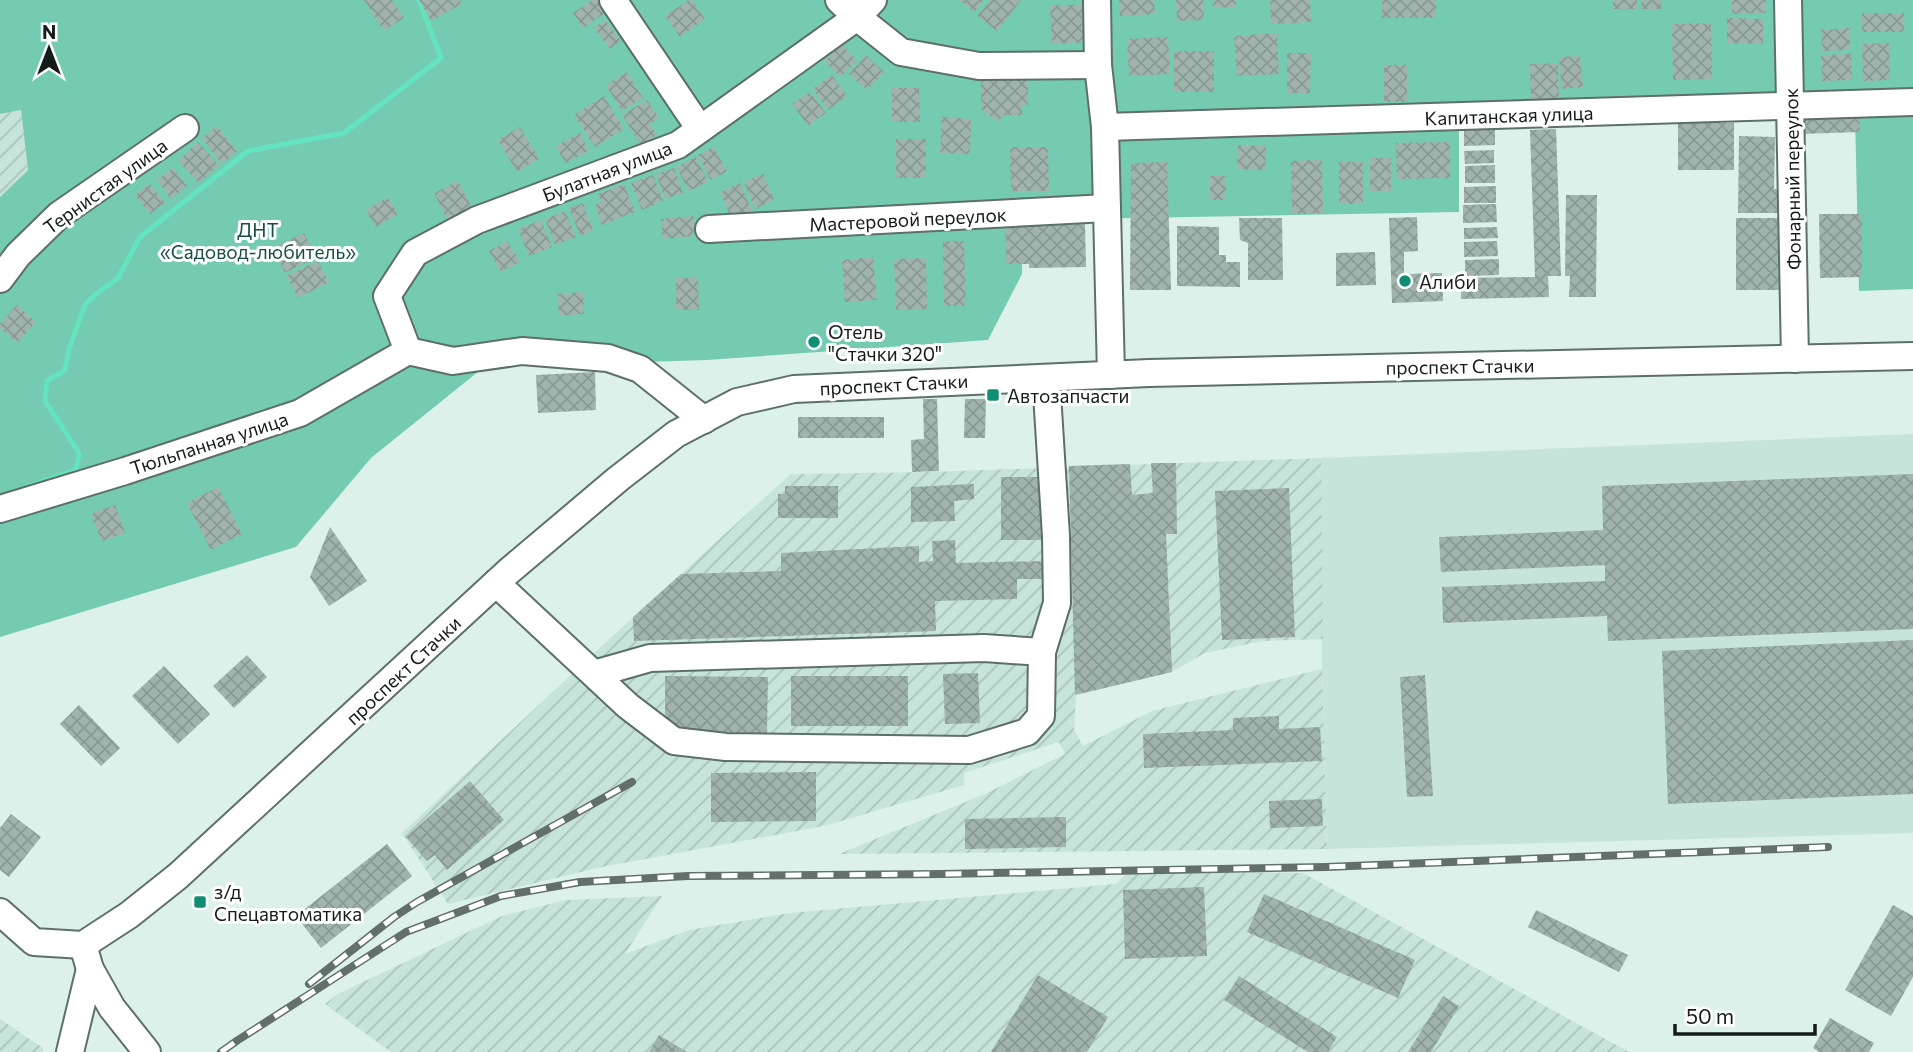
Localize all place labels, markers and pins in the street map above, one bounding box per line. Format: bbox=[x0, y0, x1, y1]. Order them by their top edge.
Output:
place label: Алиби bbox=[1419, 270, 1476, 293]
marker: Алиби bbox=[1397, 273, 1413, 289]
place label: Отель "Стачки 320" bbox=[828, 320, 942, 365]
marker: Отель "Стачки 320" bbox=[806, 334, 822, 350]
place label: Автозапчасти bbox=[1007, 384, 1129, 407]
marker: Автозапчасти bbox=[985, 387, 1001, 403]
place label: з/д Спецавтоматика bbox=[214, 880, 362, 925]
marker: з/д Спецавтоматика bbox=[192, 894, 208, 910]

